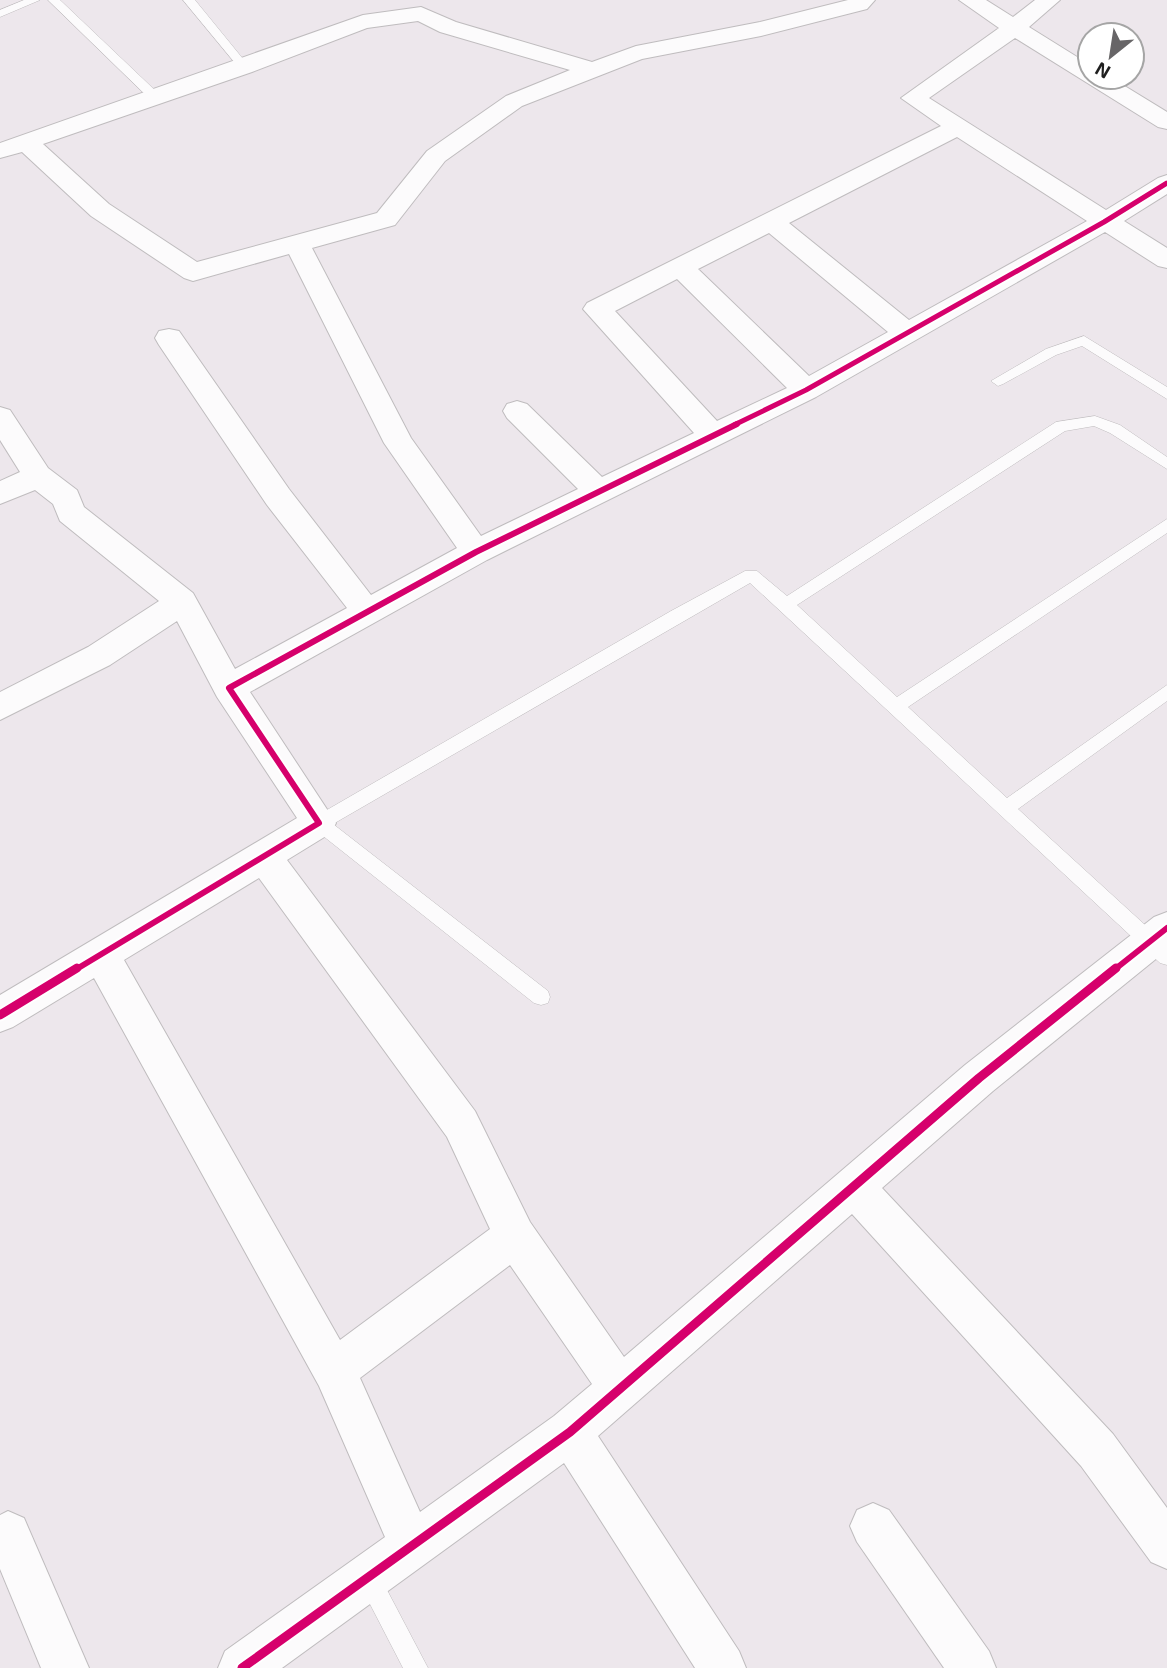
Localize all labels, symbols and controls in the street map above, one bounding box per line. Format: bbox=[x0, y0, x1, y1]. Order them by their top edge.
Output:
north arrow bbox=[1076, 21, 1146, 91]
text: N bbox=[1091, 58, 1114, 85]

